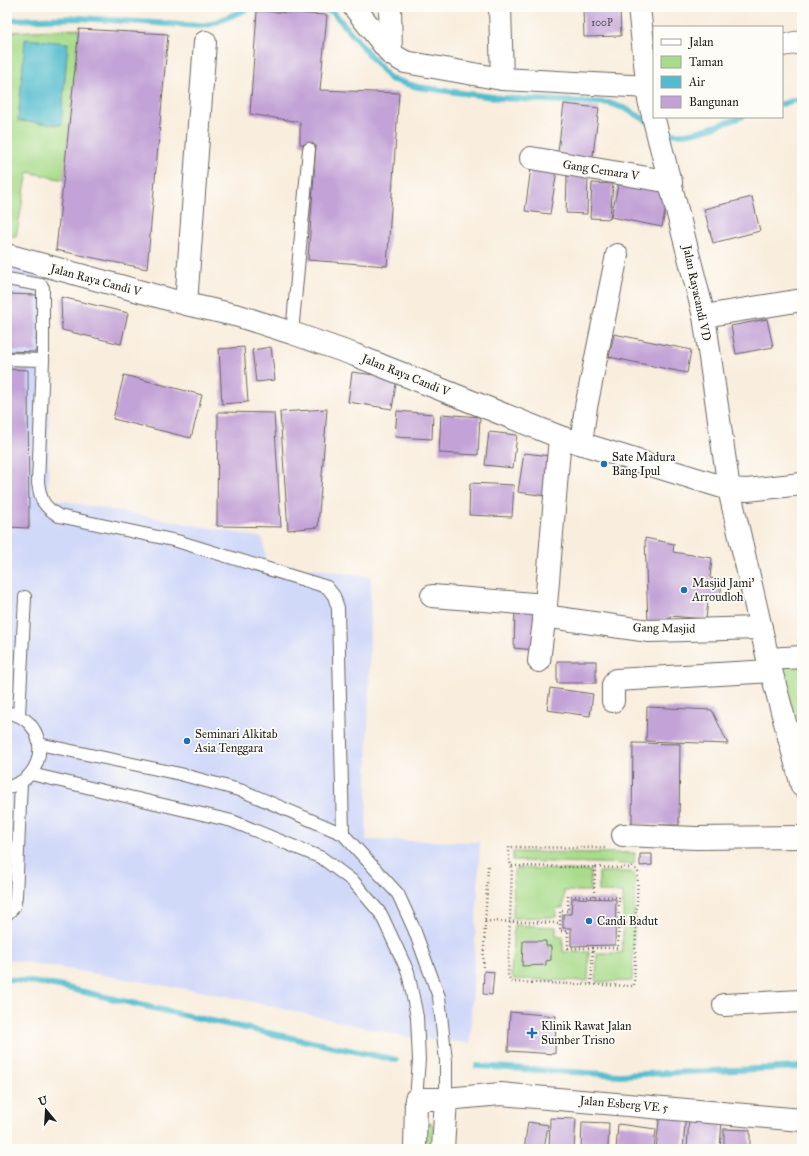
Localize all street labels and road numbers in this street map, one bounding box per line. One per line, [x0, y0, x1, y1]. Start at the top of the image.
street label: Gang Cemara V [562, 157, 641, 184]
street label: Jalan Rayacandi VD [679, 242, 714, 342]
street label: Jalan Raya Candi V [47, 261, 144, 300]
street label: Jalan Raya Candi V [358, 350, 453, 400]
street label: Gang Masjid [633, 620, 695, 637]
street label: Jalan Esberg VE 5 [577, 1093, 669, 1116]

